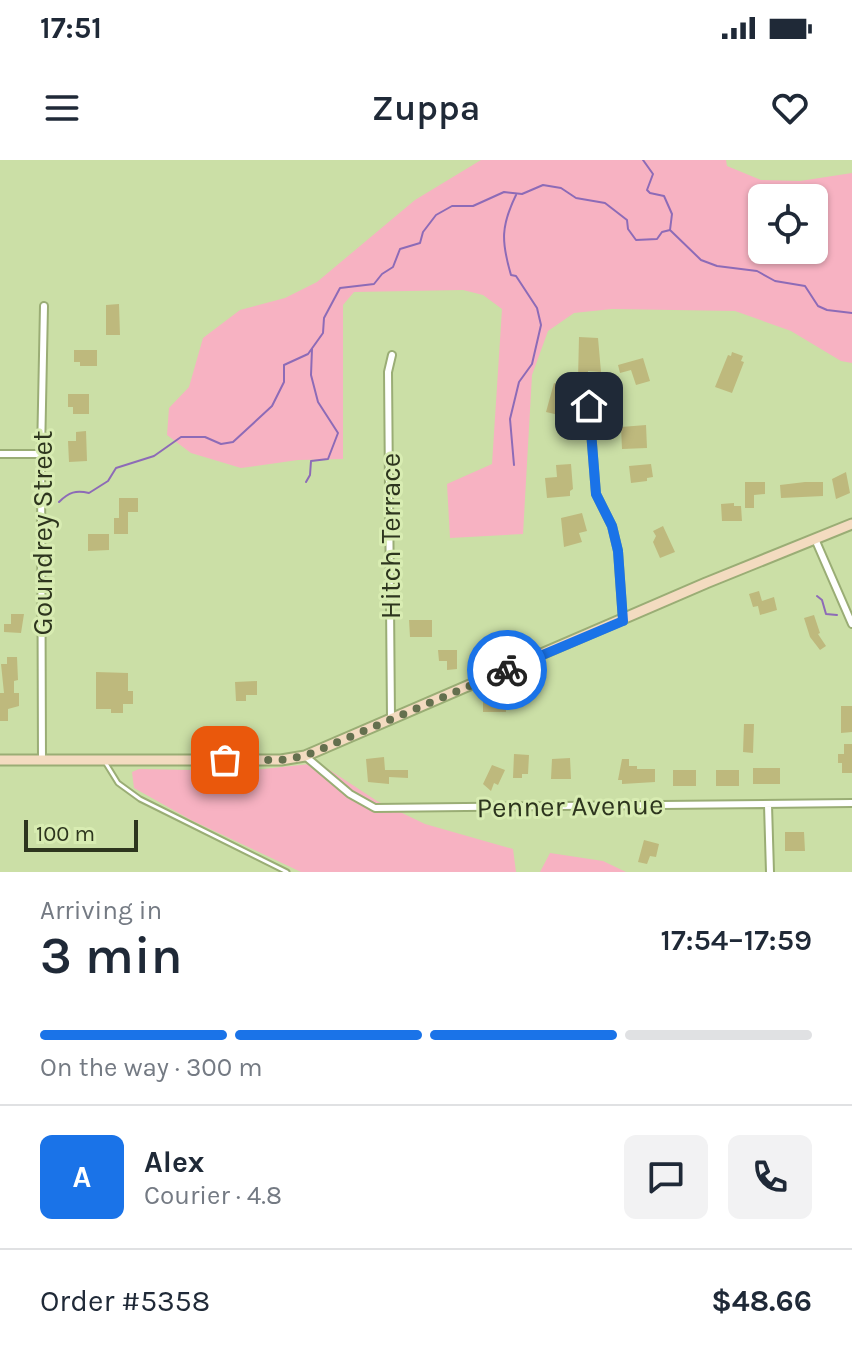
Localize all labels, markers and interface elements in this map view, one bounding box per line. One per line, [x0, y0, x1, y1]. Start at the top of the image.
text: 17:51 [40, 10, 102, 46]
icon: menu [40, 86, 84, 130]
icon: heart [768, 86, 812, 130]
text: Zuppa [372, 87, 480, 129]
map controls [748, 184, 828, 264]
button: locate [748, 184, 828, 264]
pin [555, 372, 623, 440]
icon: home [567, 384, 611, 428]
street label: Goundrey Street [26, 431, 59, 635]
street label: Hitch Terrace [374, 453, 407, 619]
courier [467, 630, 547, 710]
icon: bike [485, 648, 529, 692]
pin [191, 726, 259, 794]
icon: bag [203, 738, 247, 782]
street label: Penner Avenue [476, 788, 664, 824]
scale bar [24, 816, 138, 852]
text: 100 m [36, 821, 95, 847]
text: Arriving in [40, 895, 162, 926]
text: 17:54–17:59 [661, 922, 812, 958]
text: 3 min [40, 925, 183, 986]
text: On the way · 300 m [40, 1052, 263, 1083]
button: chat [624, 1135, 708, 1219]
button: phone [728, 1135, 812, 1219]
text: Alex [144, 1144, 204, 1180]
text: A [73, 1159, 91, 1195]
text: Courier · 4.8 [144, 1180, 282, 1211]
text: Order #5358 [40, 1283, 210, 1319]
text: $48.66 [711, 1283, 812, 1319]

